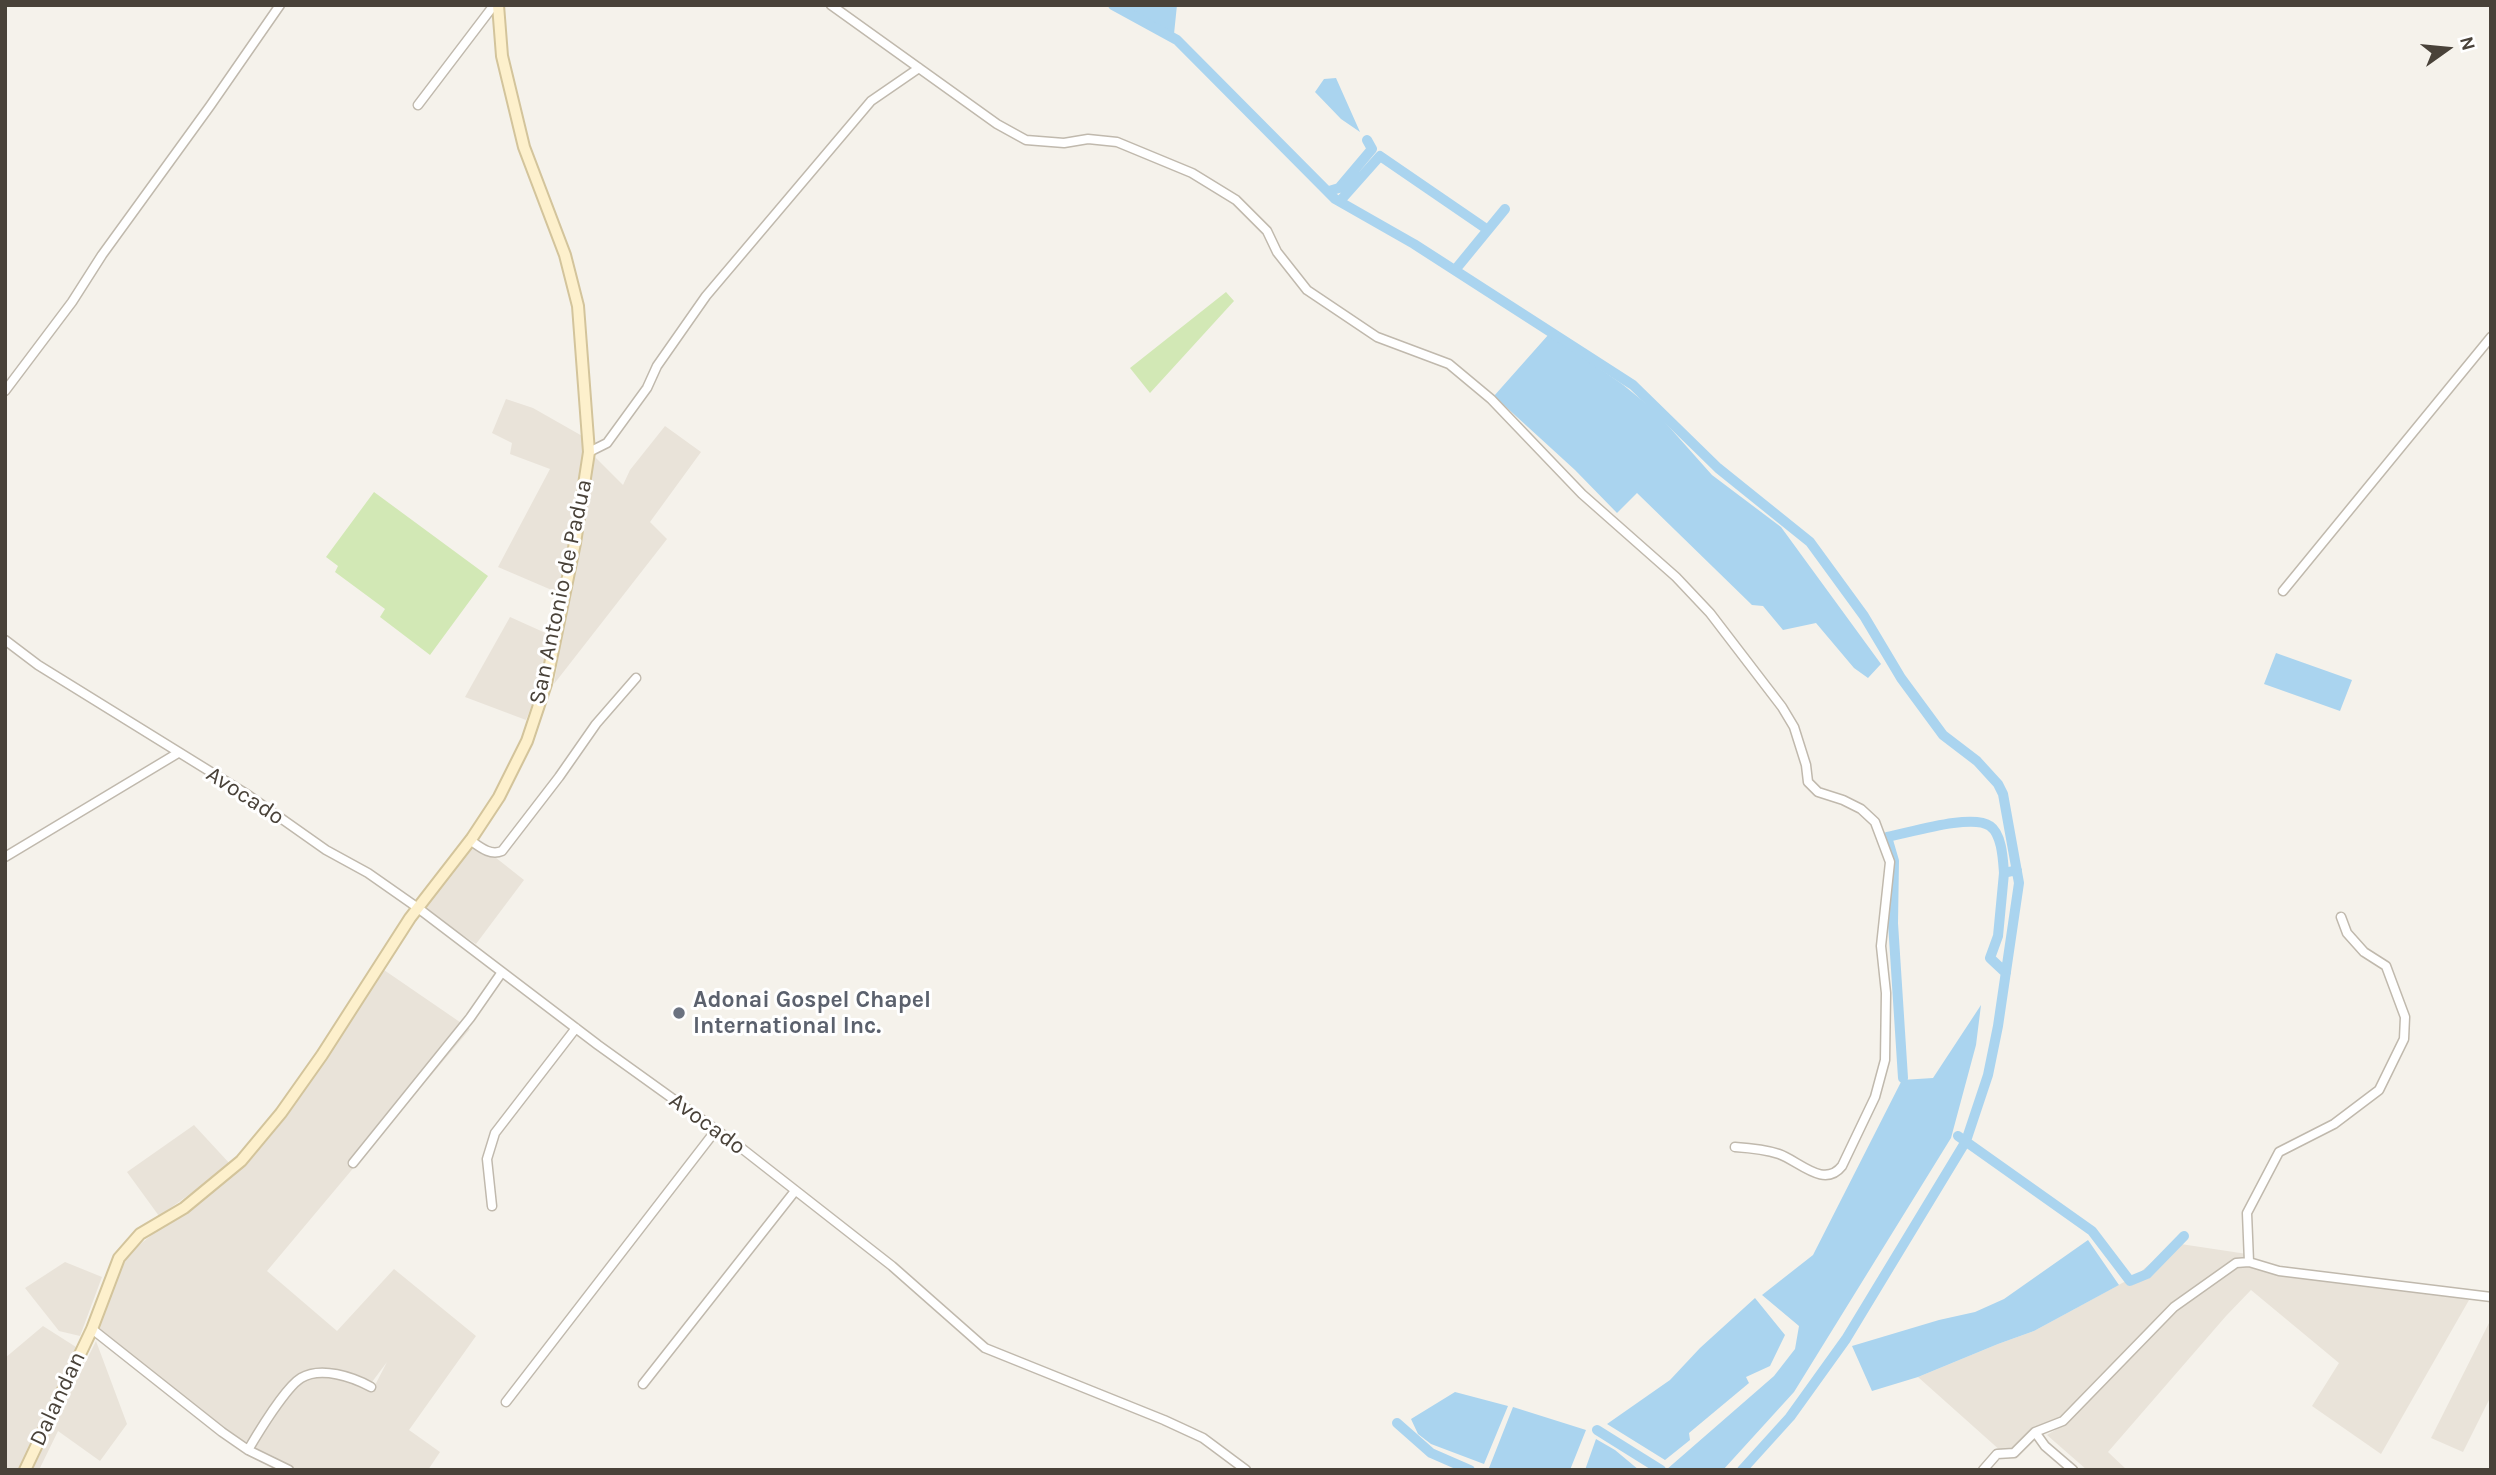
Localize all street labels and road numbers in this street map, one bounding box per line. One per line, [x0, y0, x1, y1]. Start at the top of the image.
street label: San Antonio de Padua [524, 477, 598, 707]
street label: Avocado [201, 761, 289, 831]
street label: Avocado [663, 1087, 751, 1161]
street label: Dalandan [24, 1347, 92, 1451]

